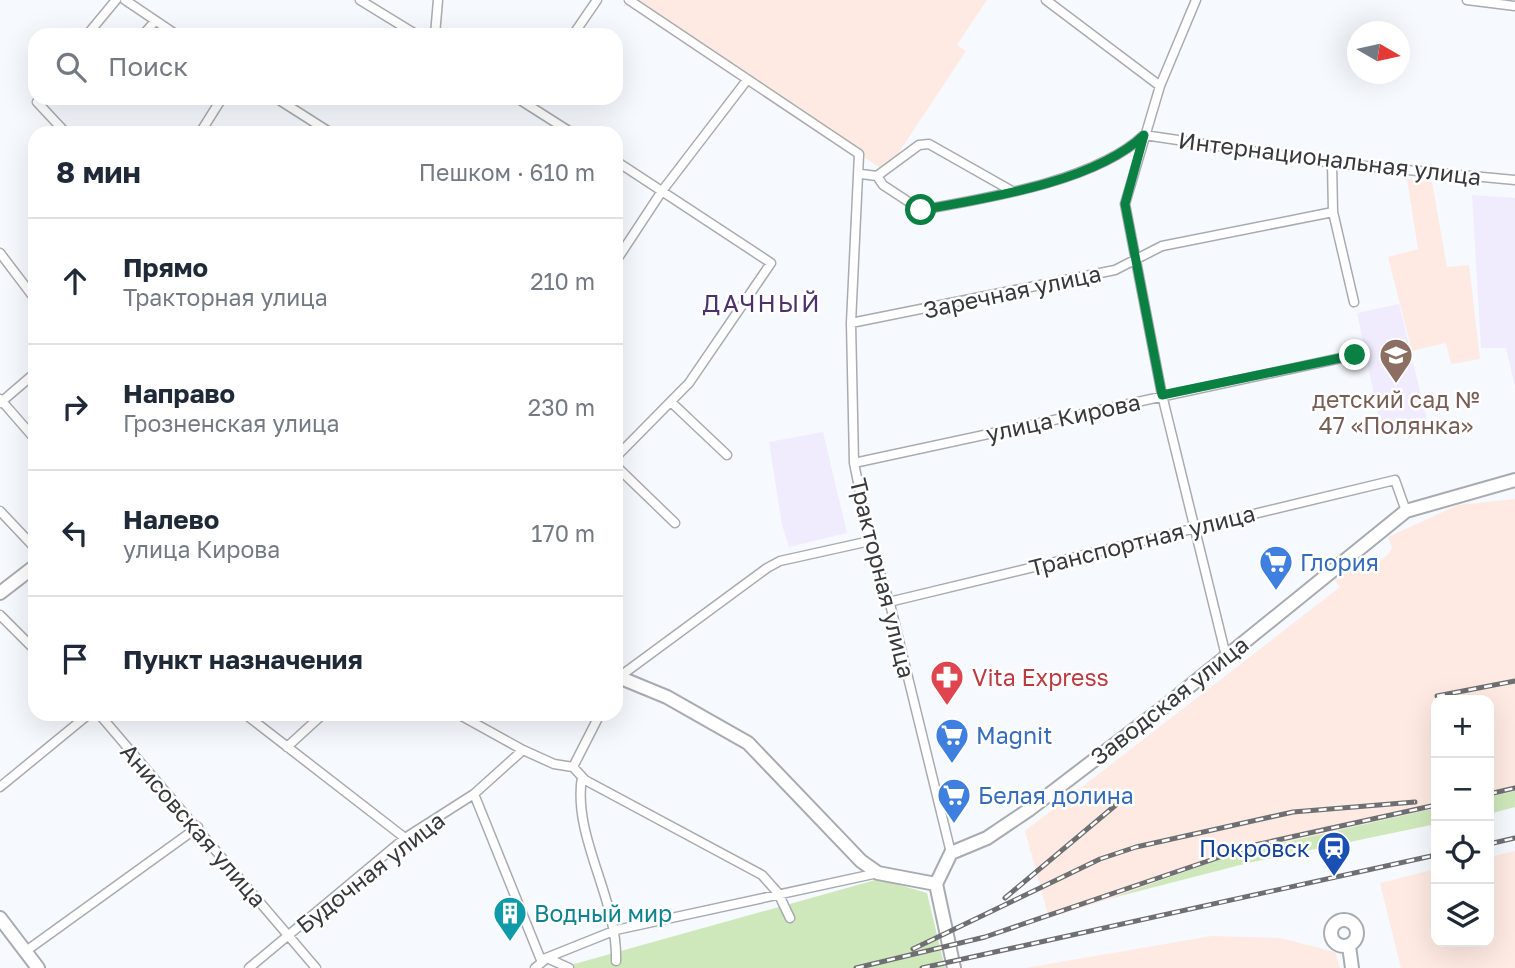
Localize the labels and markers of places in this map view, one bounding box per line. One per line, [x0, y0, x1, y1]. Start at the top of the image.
school or university icon: детский сад № 47 «Полянка» [1377, 336, 1415, 385]
place label: детский сад № 47 «Полянка» [1312, 385, 1480, 439]
supermarket icon: Глория [1257, 543, 1295, 592]
place label: Глория [1300, 548, 1379, 576]
pharmacy icon: Vita Express [928, 658, 966, 707]
place label: Vita Express [972, 663, 1109, 691]
supermarket icon: Magnit [933, 716, 971, 765]
place label: Magnit [976, 721, 1052, 749]
supermarket icon: Белая долина [935, 776, 973, 825]
place label: Белая долина [978, 781, 1134, 809]
station icon: Покровск [1315, 829, 1353, 878]
place label: Покровск [1199, 834, 1310, 862]
building icon: Водный мир [491, 894, 529, 943]
place label: Водный мир [534, 899, 672, 927]

